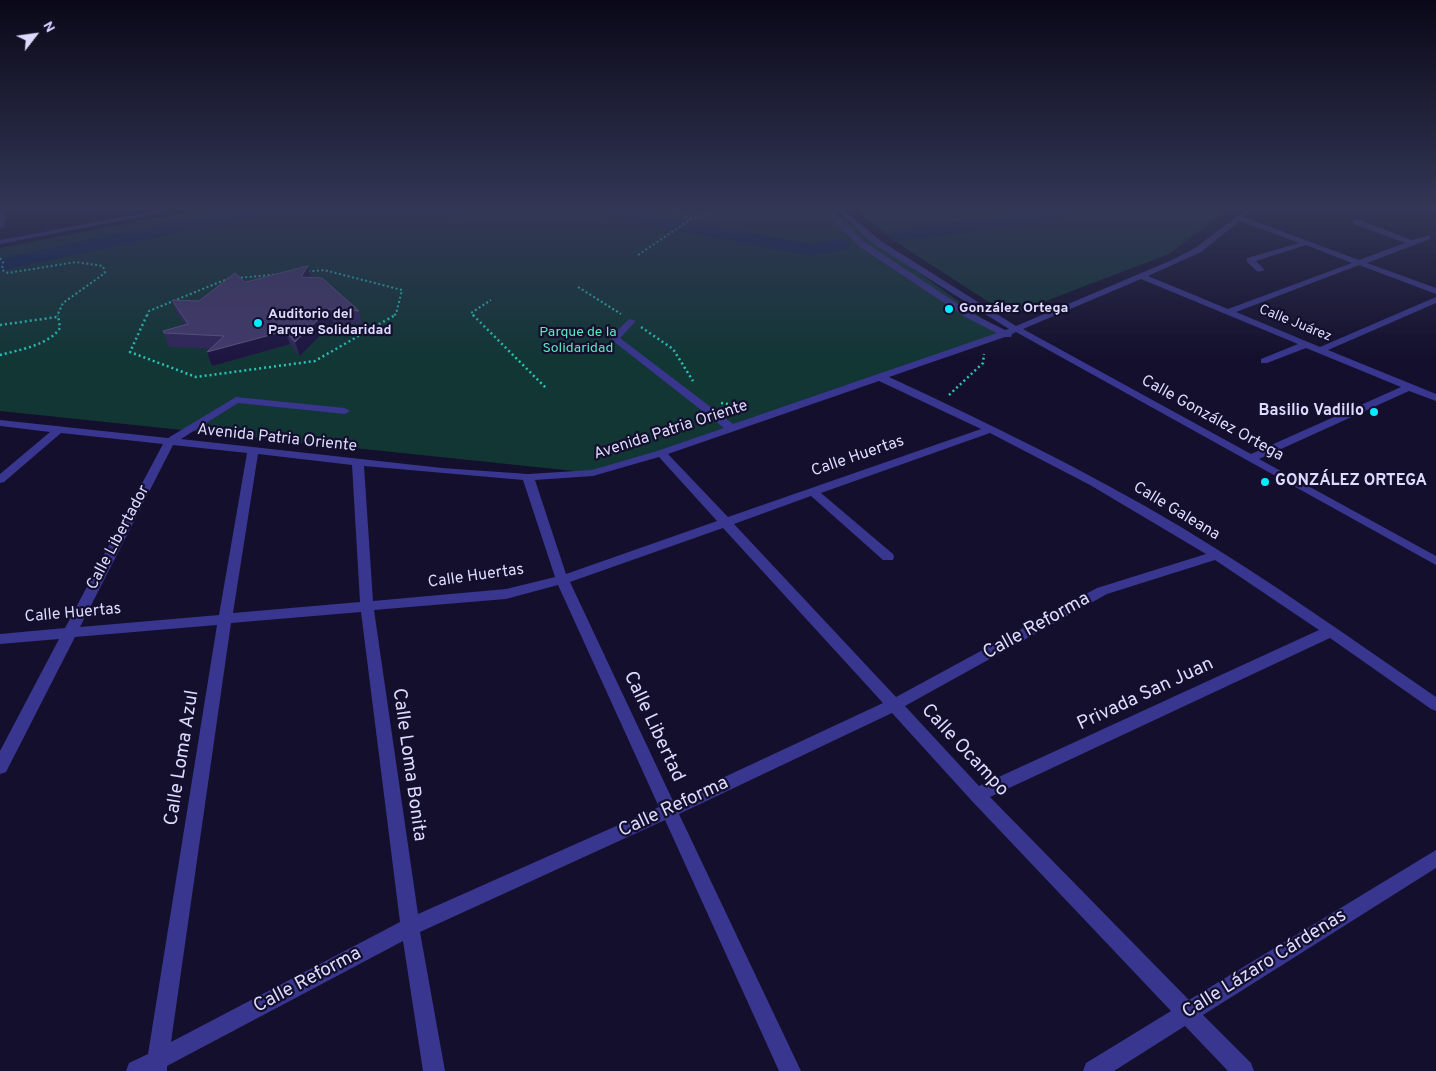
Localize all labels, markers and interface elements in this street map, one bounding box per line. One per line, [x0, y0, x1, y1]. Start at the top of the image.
north arrow [10, 10, 60, 60]
text: N [39, 19, 58, 36]
place label: González Ortega [959, 301, 1068, 317]
street label: Calle Juárez [1256, 302, 1334, 346]
marker: González Ortega [943, 303, 955, 315]
place label: Auditorio del Parque Solidaridad [268, 307, 392, 340]
marker: Auditorio del Parque Solidaridad [252, 317, 264, 329]
park label: Parque de la Solidaridad [539, 325, 617, 358]
street label: Calle González Ortega [1137, 372, 1287, 466]
street label: Avenida Patria Oriente [592, 397, 750, 465]
place label: Basilio Vadillo [1258, 402, 1364, 422]
marker: Basilio Vadillo [1368, 406, 1380, 418]
street label: Avenida Patria Oriente [196, 421, 358, 457]
street label: Calle Huertas [809, 432, 907, 482]
place label: GONZÁLEZ ORTEGA [1275, 472, 1427, 492]
marker: GONZÁLEZ ORTEGA [1259, 476, 1271, 488]
street label: Calle Galeana [1129, 479, 1223, 545]
street label: Calle Libertador [83, 482, 155, 594]
street label: Calle Huertas [427, 561, 525, 593]
street label: Calle Reforma [980, 588, 1094, 666]
street label: Calle Huertas [24, 600, 122, 628]
street label: Privada San Juan [1074, 653, 1218, 737]
street label: Calle Libertad [617, 668, 689, 786]
street label: Calle Loma Bonita [386, 687, 430, 843]
street label: Calle Loma Azul [161, 689, 205, 827]
street label: Calle Ocampo [915, 700, 1013, 802]
street label: Calle Reforma [615, 773, 733, 843]
street label: Calle Lázaro Cárdenas [1179, 905, 1351, 1025]
street label: Calle Reforma [250, 943, 366, 1019]

